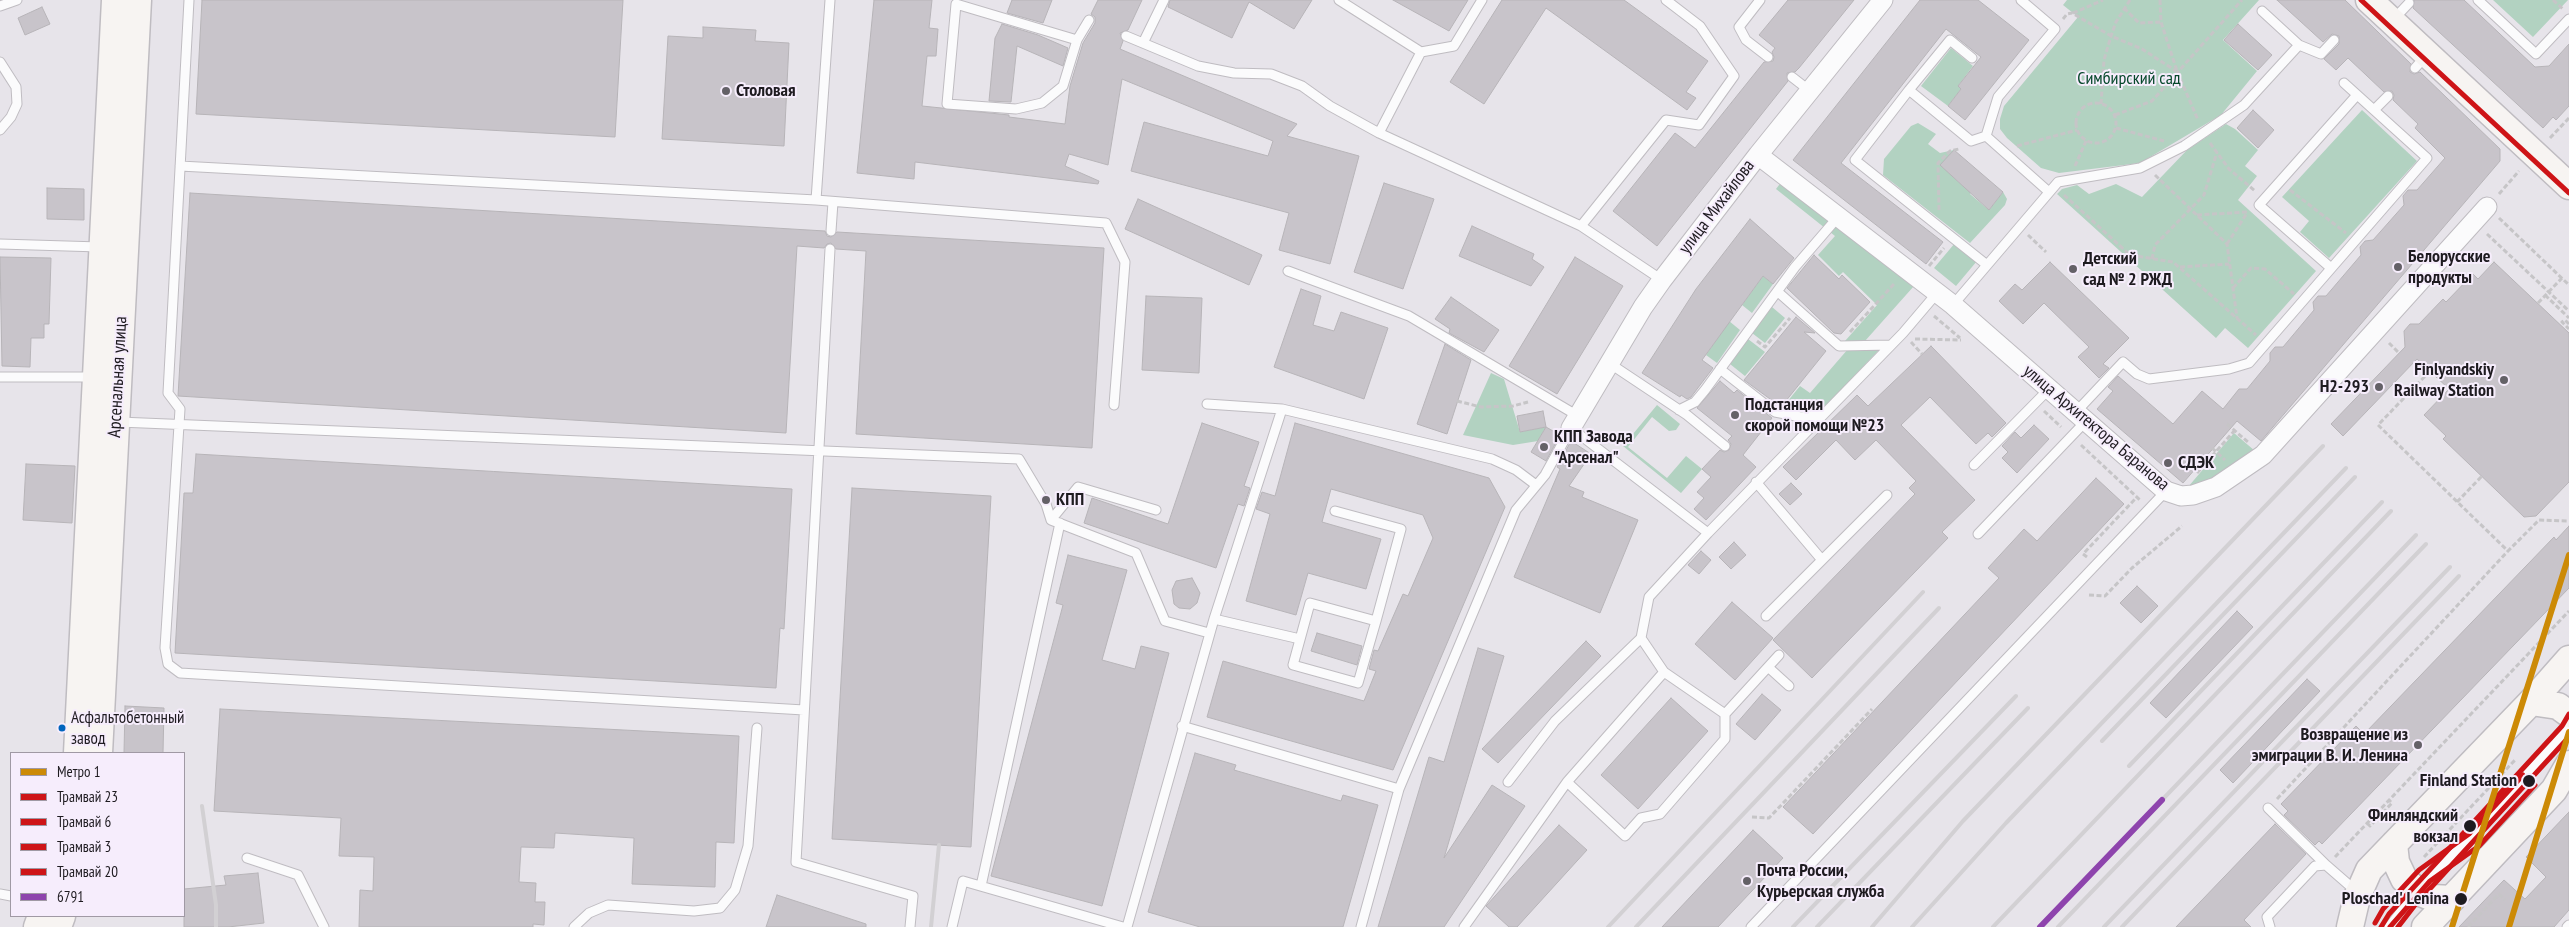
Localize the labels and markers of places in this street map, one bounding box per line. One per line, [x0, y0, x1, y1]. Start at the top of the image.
place label: Столовая [736, 80, 796, 102]
marker: Столовая [720, 85, 732, 97]
place label: Белорусские продукты [2408, 246, 2490, 288]
place label: Детский сад № 2 РЖД [2083, 248, 2172, 290]
marker: Белорусские продукты [2392, 261, 2404, 273]
marker: Детский сад № 2 РЖД [2067, 263, 2079, 275]
place label: Finlyandskiy Railway Station [2394, 359, 2494, 402]
marker: Finlyandskiy Railway Station [2498, 374, 2510, 386]
place label: H2-293 [2320, 376, 2369, 398]
marker: H2-293 [2373, 381, 2385, 393]
place label: Подстанция скорой помощи №23 [1745, 394, 1884, 436]
marker: Подстанция скорой помощи №23 [1729, 409, 1741, 421]
place label: КПП Завода "Арсенал" [1554, 426, 1633, 468]
marker: КПП Завода "Арсенал" [1538, 441, 1550, 453]
place label: СДЭК [2178, 452, 2214, 474]
marker: СДЭК [2162, 457, 2174, 469]
place label: КПП [1056, 489, 1084, 511]
marker: КПП [1040, 494, 1052, 506]
place label: Асфальтобетонный завод [71, 708, 184, 748]
marker: Асфальтобетонный завод [57, 723, 67, 733]
place label: Возвращение из эмиграции В. И. Ленина [2252, 724, 2408, 766]
marker: Возвращение из эмиграции В. И. Ленина [2412, 739, 2424, 751]
place label: Finland Station [2420, 770, 2517, 792]
marker: Finland Station [2521, 773, 2537, 789]
place label: Финляндский вокзал [2368, 805, 2458, 848]
marker: Финляндский вокзал [2462, 818, 2478, 834]
place label: Почта России, Курьерская служба [1757, 860, 1884, 902]
marker: Почта России, Курьерская служба [1741, 875, 1753, 887]
place label: Ploschad' Lenina [2342, 888, 2449, 910]
marker: Ploschad' Lenina [2453, 891, 2469, 907]

